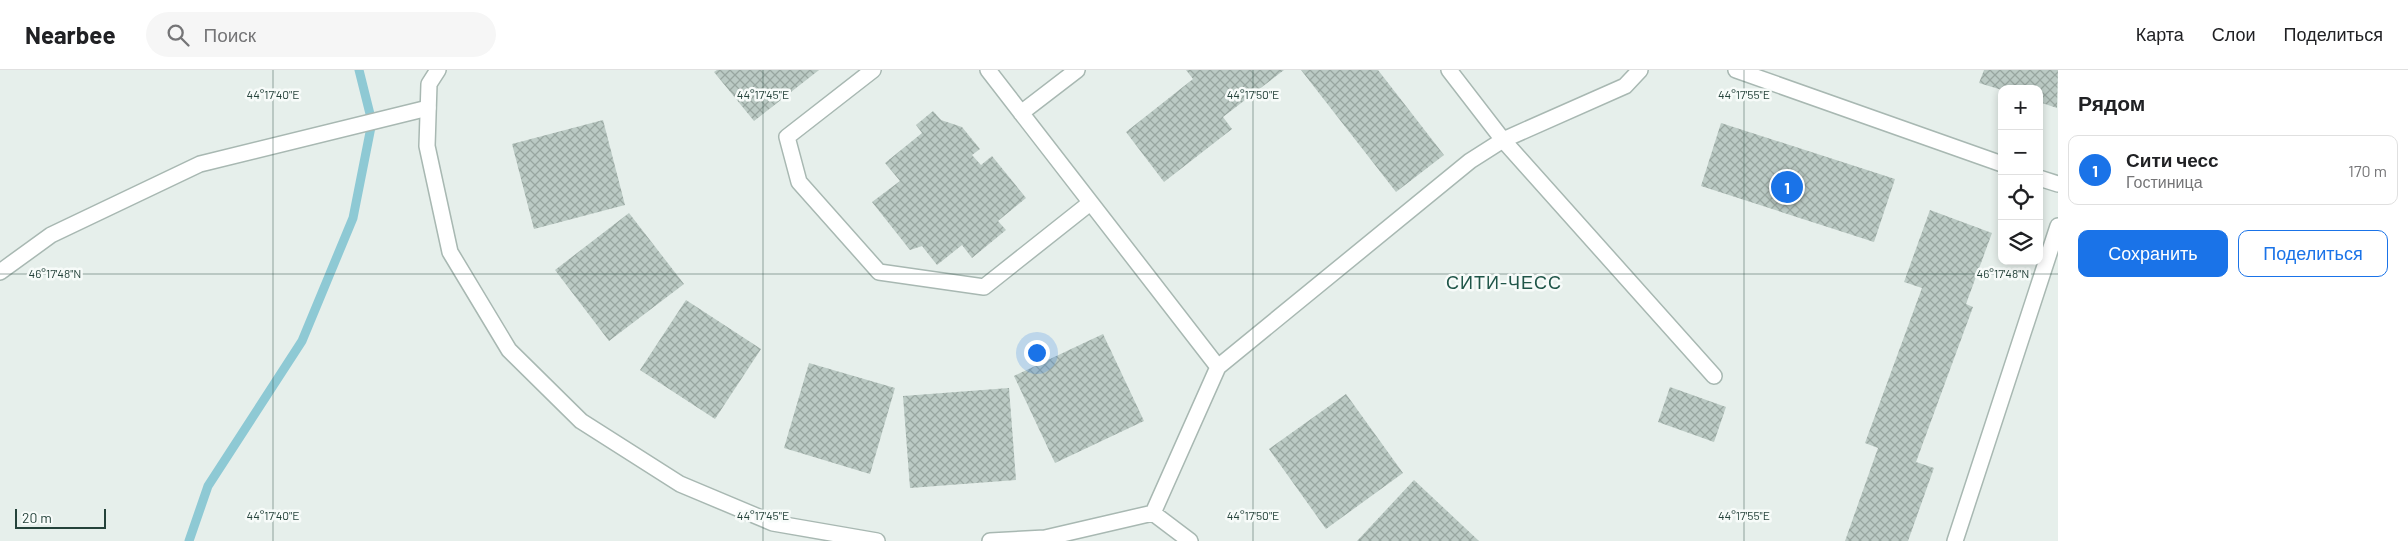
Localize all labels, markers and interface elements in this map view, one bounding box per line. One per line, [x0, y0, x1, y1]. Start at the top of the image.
search box [146, 12, 496, 57]
text: Nearbee [25, 20, 116, 49]
icon: search [164, 21, 192, 49]
text: Поиск [204, 23, 256, 46]
text: Карта [2136, 23, 2184, 45]
text: Слои [2212, 23, 2256, 45]
text: Поделиться [2284, 23, 2383, 45]
map controls [1998, 85, 2043, 265]
button: + [1998, 85, 2043, 130]
text: 44°17'40"E [247, 87, 299, 101]
text: 44°17'45"E [737, 87, 789, 101]
text: 44°17'50"E [1227, 87, 1279, 101]
text: 44°17'55"E [1718, 87, 1770, 101]
text: Рядом [2078, 90, 2145, 115]
button: − [1998, 130, 2043, 175]
text: Сити чесс [2126, 148, 2219, 171]
text: 1 [2092, 161, 2098, 180]
text: 170 m [2348, 161, 2387, 180]
pin: 1 [1771, 168, 1803, 206]
text: Гостиница [2126, 172, 2203, 191]
button: locate [1998, 175, 2043, 220]
button: layers [1998, 220, 2043, 265]
button: Сохранить [2078, 230, 2228, 277]
button: Поделиться [2238, 230, 2388, 277]
text: 46°17'48"N [29, 266, 81, 280]
text: 46°17'48"N [1977, 266, 2029, 280]
district label: СИТИ-ЧЕСС [1446, 271, 1562, 293]
your location [1024, 340, 1050, 366]
scale bar [15, 506, 106, 529]
text: 44°17'40"E [247, 508, 299, 522]
text: 44°17'45"E [737, 508, 789, 522]
text: 44°17'50"E [1227, 508, 1279, 522]
text: 44°17'55"E [1718, 508, 1770, 522]
text: 20 m [22, 509, 52, 526]

